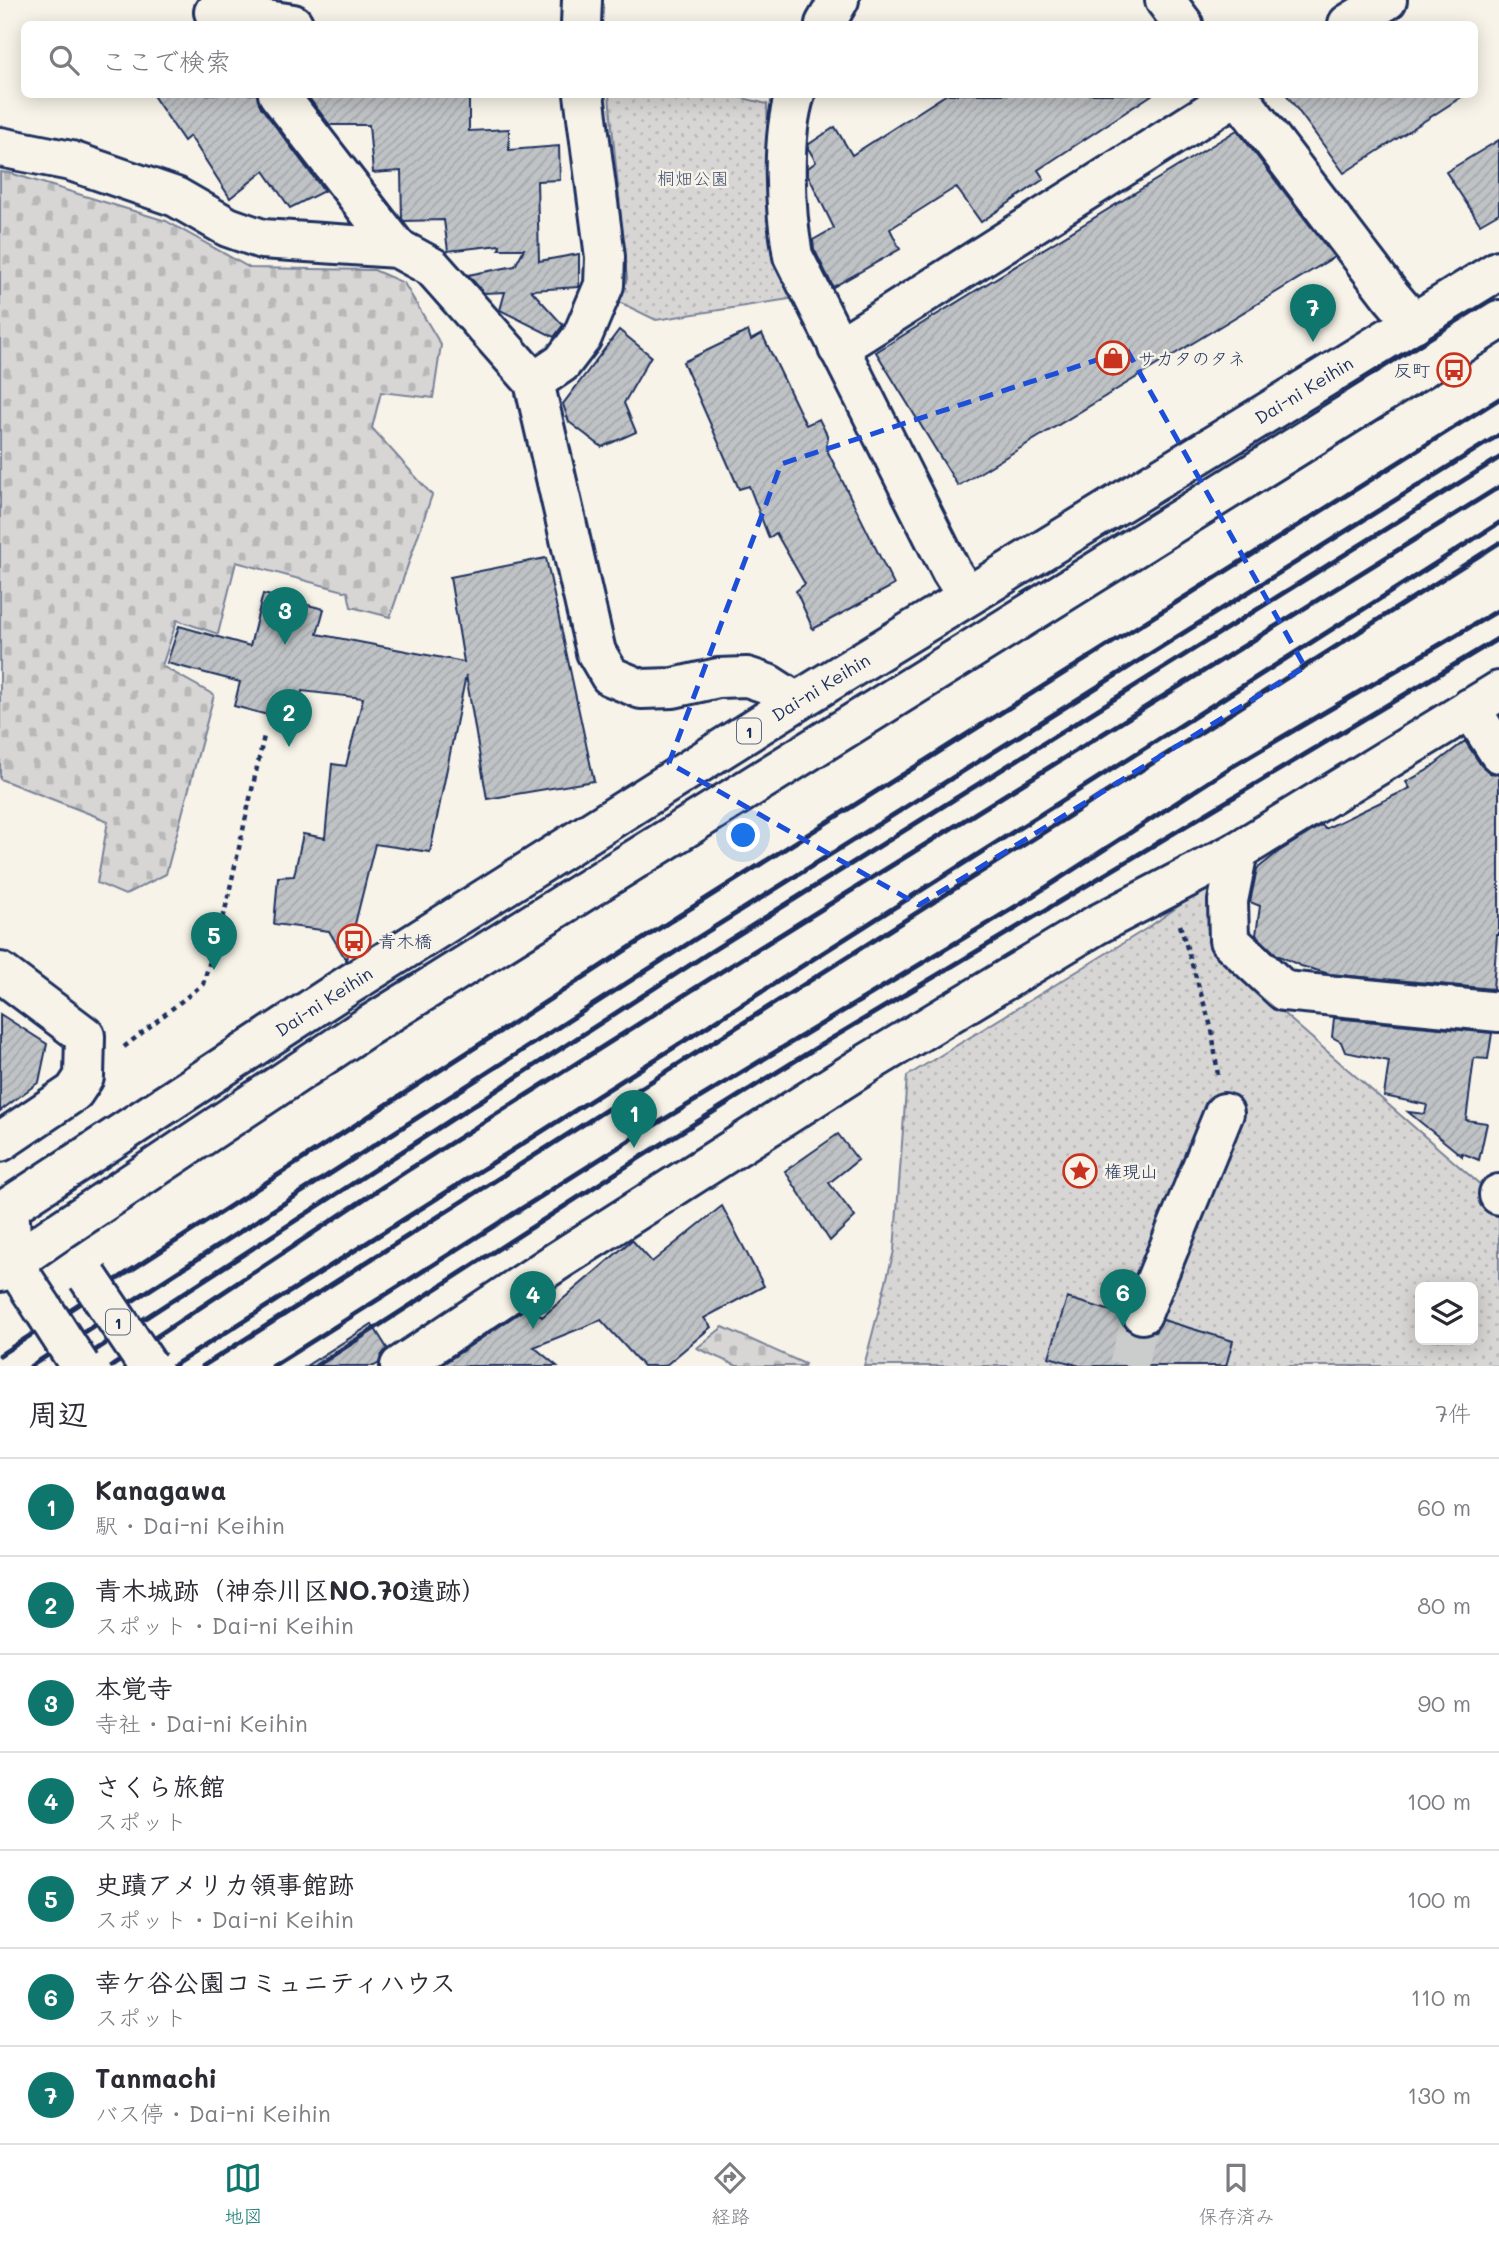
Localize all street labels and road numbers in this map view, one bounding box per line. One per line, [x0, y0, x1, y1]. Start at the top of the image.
street label: Dai-ni Keihin [1250, 351, 1357, 429]
street label: Dai-ni Keihin [767, 648, 874, 726]
road number: 1 [737, 718, 761, 744]
street label: Dai-ni Keihin [270, 961, 377, 1042]
road number: 1 [106, 1310, 130, 1334]

